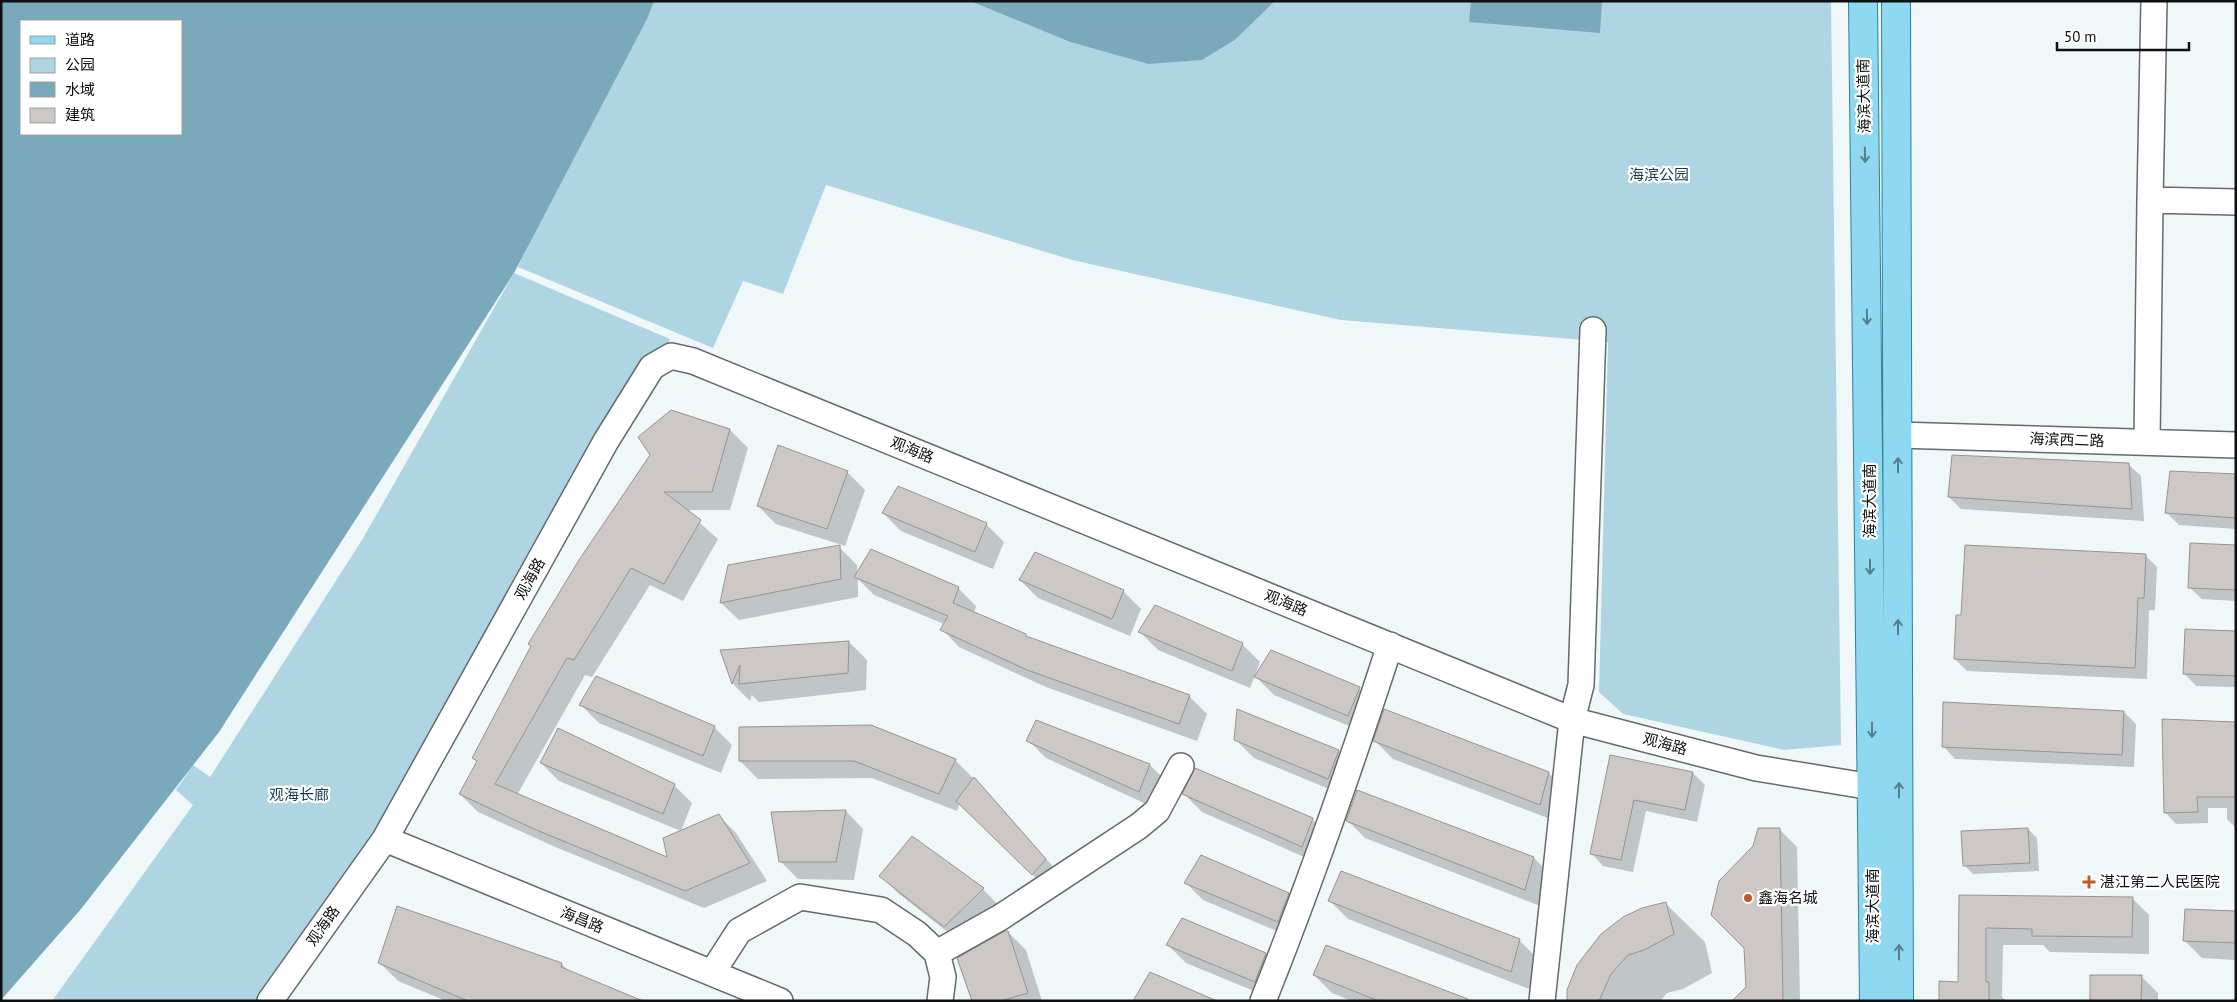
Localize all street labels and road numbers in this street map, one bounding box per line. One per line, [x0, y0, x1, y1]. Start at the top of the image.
street label: 海滨大道南 [1853, 58, 1874, 134]
street label: 海滨西二路 [2029, 429, 2105, 450]
street label: 观海路 [888, 432, 937, 467]
street label: 海滨大道南 [1860, 463, 1879, 539]
street label: 观海路 [510, 554, 549, 603]
street label: 观海路 [1262, 585, 1311, 620]
street label: 观海路 [1641, 729, 1689, 759]
street label: 海滨大道南 [1863, 868, 1882, 944]
street label: 观海路 [302, 902, 343, 950]
street label: 海昌路 [558, 902, 607, 937]

